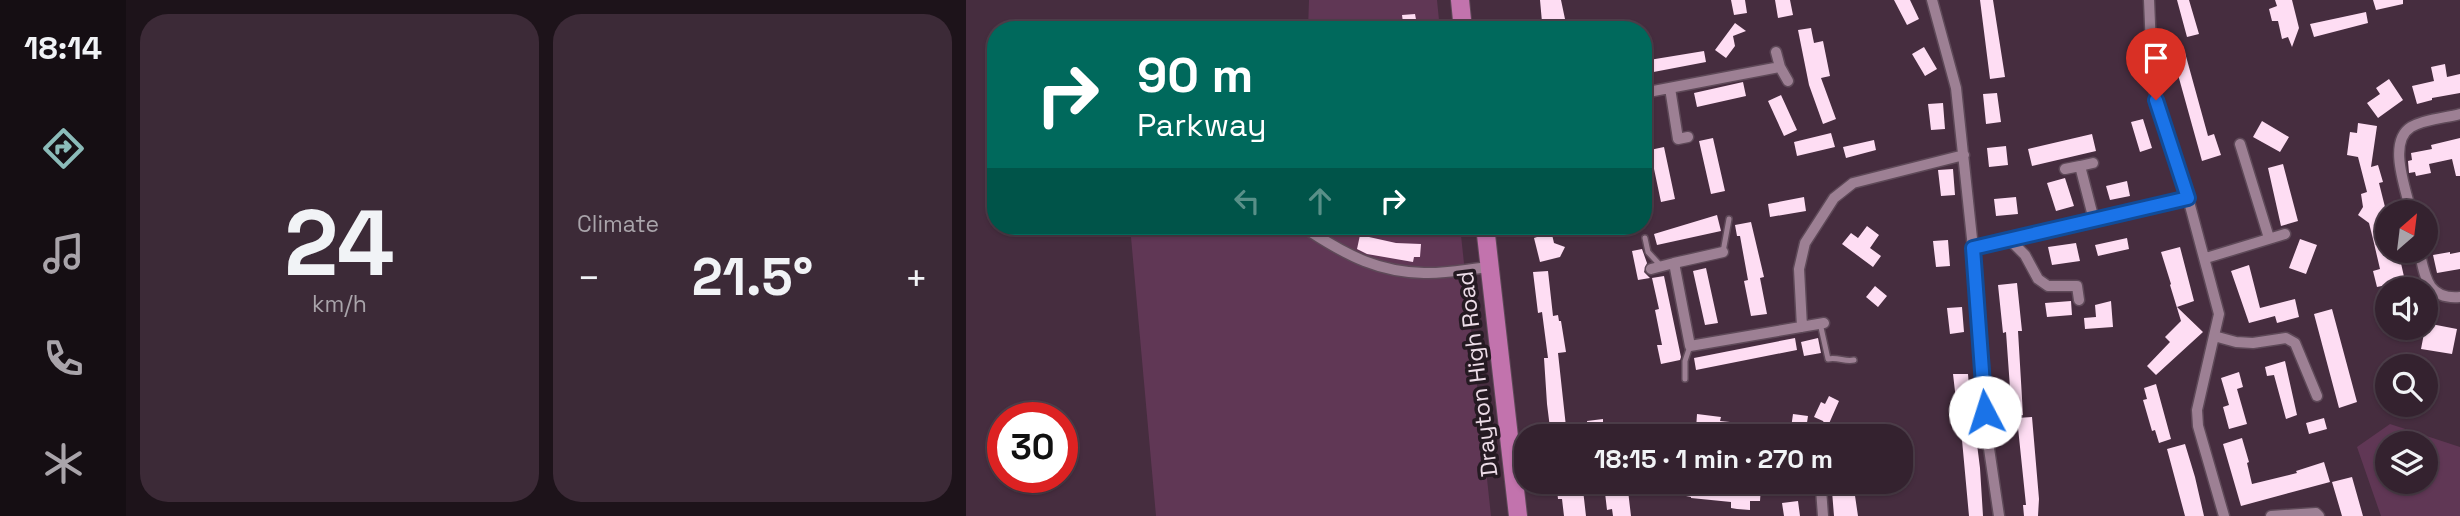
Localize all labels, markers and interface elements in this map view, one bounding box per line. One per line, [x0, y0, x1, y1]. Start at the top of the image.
text: 18:14 [24, 28, 102, 68]
pin [2126, 28, 2186, 100]
icon: arrive [2137, 39, 2175, 77]
text: 90 m [1137, 44, 1253, 106]
icon: right [1022, 49, 1113, 140]
text: Parkway [1137, 105, 1267, 145]
icon: directions [39, 124, 88, 173]
icon: left [1228, 182, 1266, 220]
icon: ahead [1301, 182, 1339, 220]
icon: right [1374, 182, 1412, 220]
text: 24 [284, 185, 395, 302]
north arrow [2375, 200, 2438, 262]
map controls [2375, 200, 2438, 494]
text: Climate [577, 209, 659, 239]
icon: music [39, 229, 88, 278]
text: 21.5° [692, 244, 813, 310]
text: − [577, 254, 601, 302]
text: + [904, 254, 928, 302]
street label: Drayton High Road [1450, 269, 1504, 479]
button: sound [2375, 277, 2438, 340]
text: km/h [312, 289, 367, 319]
icon: phone [39, 334, 88, 383]
button: search [2375, 354, 2438, 417]
position arrow [1948, 375, 2022, 449]
speed limit sign: 30 [987, 402, 1078, 493]
button: layers [2375, 431, 2438, 494]
icon: climate [39, 439, 88, 488]
text: 18:15 · 1 min · 270 m [1594, 442, 1833, 476]

